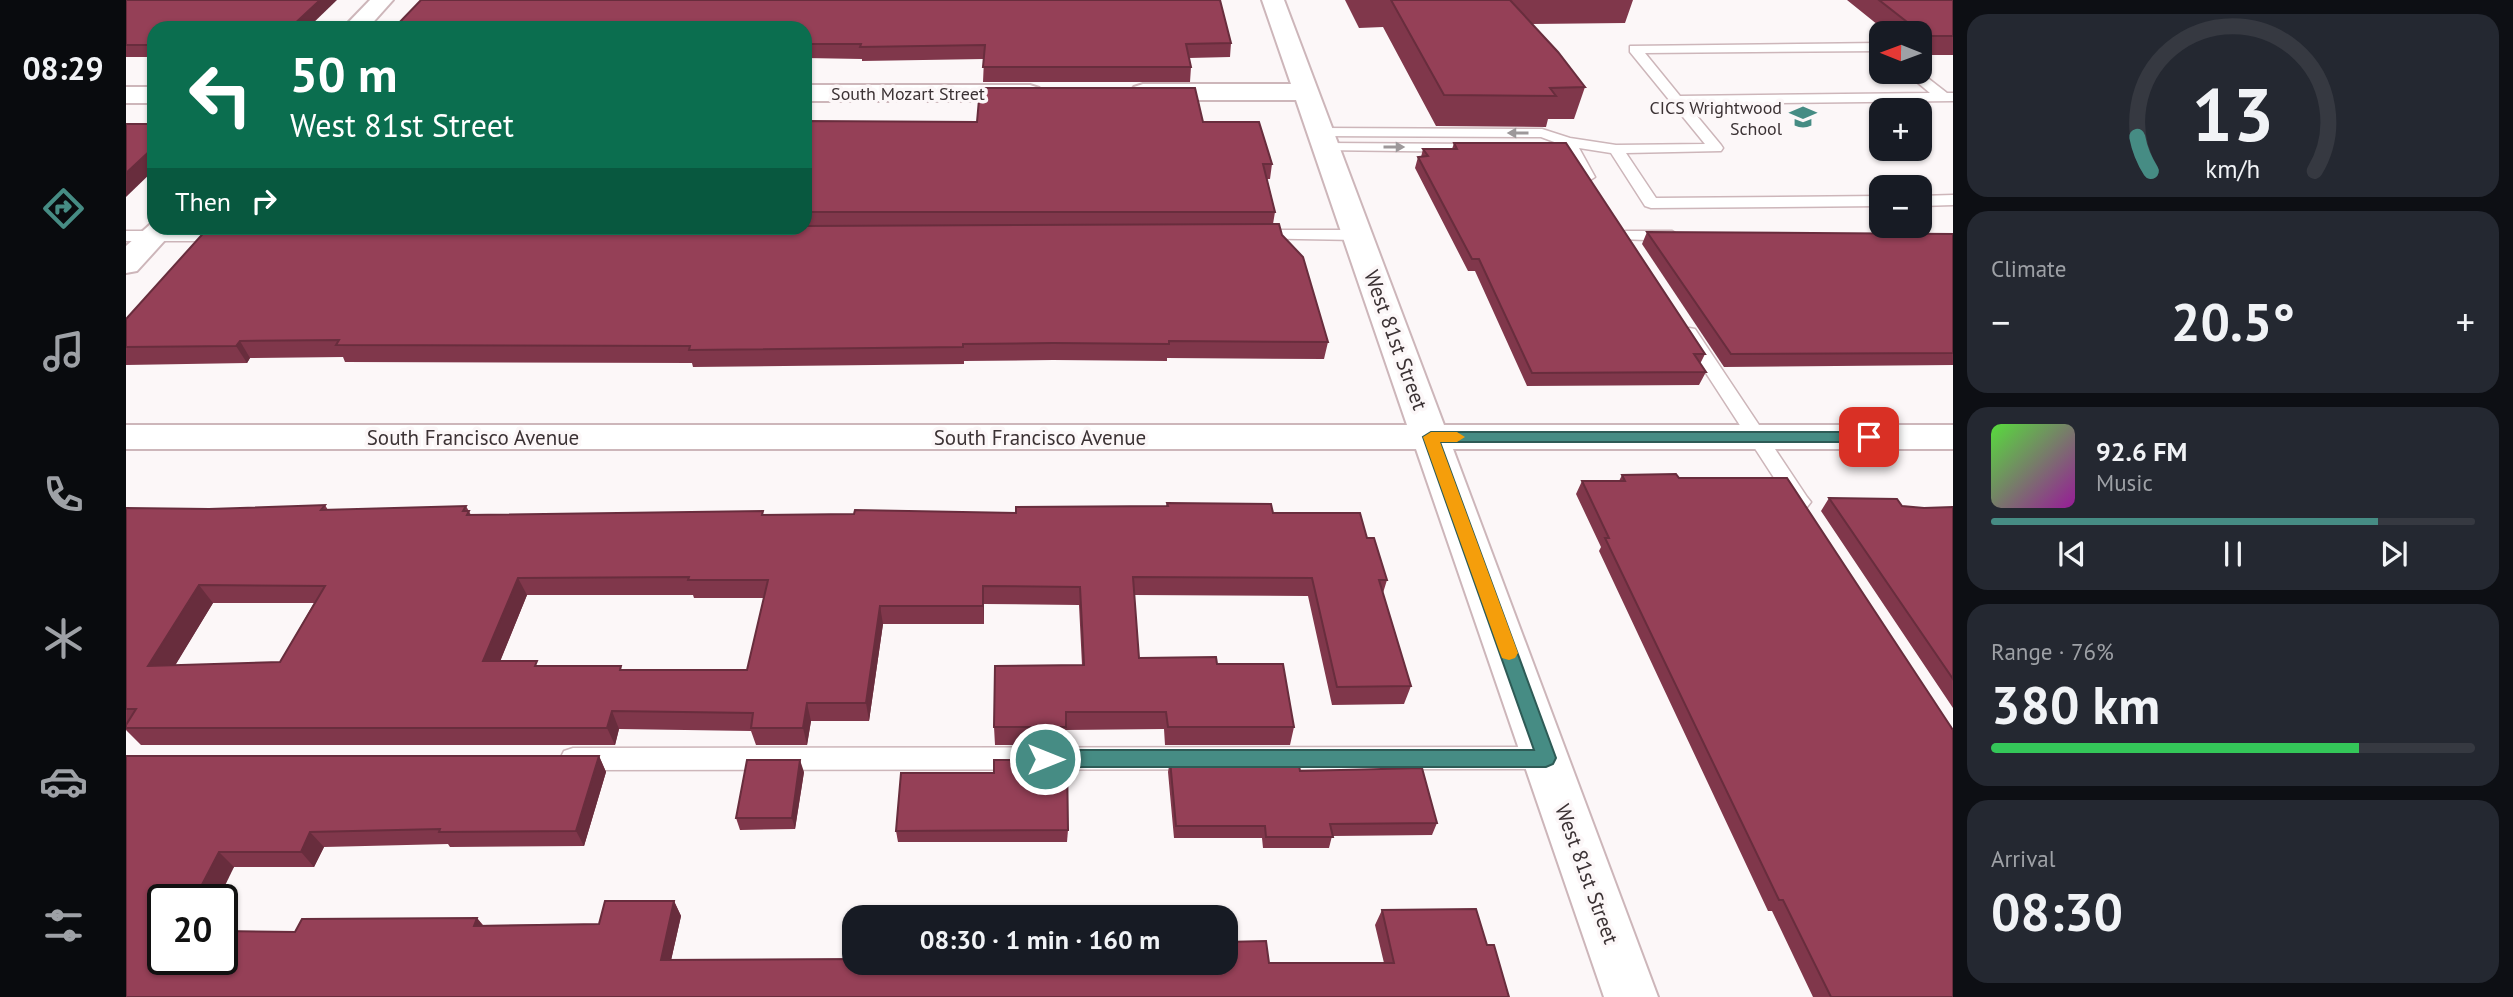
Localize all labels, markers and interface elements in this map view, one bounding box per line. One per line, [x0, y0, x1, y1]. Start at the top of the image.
north arrow [1869, 21, 1932, 84]
map controls [1869, 21, 1932, 238]
text: 50 m [290, 42, 397, 106]
text: 08:29 [22, 47, 104, 89]
icon: left [175, 49, 266, 140]
text: 13 [2192, 68, 2274, 162]
street label: South Mozart Street [831, 82, 985, 105]
place label: CICS Wrightwood School [1649, 96, 1783, 140]
button: + [1869, 98, 1932, 161]
school or university icon: CICS Wrightwood School [1788, 102, 1818, 132]
text: West 81st Street [290, 104, 514, 146]
one-way arrow [1507, 127, 1529, 139]
one-way arrow [1383, 142, 1405, 153]
text: km/h [2206, 153, 2260, 185]
button: − [1869, 175, 1932, 238]
icon: right [245, 182, 283, 220]
icon: directions [39, 184, 88, 233]
text: Then [175, 185, 231, 218]
text: Climate [1991, 254, 2066, 283]
street label: West 81st Street [1358, 266, 1434, 414]
text: 20.5° [2171, 288, 2295, 355]
text: − [1991, 297, 2010, 346]
text: + [2456, 297, 2475, 346]
icon: music [39, 327, 88, 376]
pin [1839, 407, 1899, 467]
icon: arrive [1850, 418, 1888, 456]
street label: South Francisco Avenue [367, 424, 579, 451]
street label: South Francisco Avenue [934, 424, 1146, 451]
text: 92.6 FM [2096, 435, 2187, 468]
text: Music [2096, 468, 2153, 497]
icon: phone [39, 470, 88, 519]
icon: previous [2053, 535, 2091, 573]
icon: pause [2214, 535, 2252, 573]
icon: next [2375, 535, 2413, 573]
icon: climate [39, 614, 88, 663]
text: Range · 76% [1991, 637, 2114, 666]
text: 380 km [1991, 671, 2160, 738]
position arrow [1008, 722, 1082, 796]
icon: car [39, 757, 88, 806]
street label: West 81st Street [1549, 800, 1625, 948]
text: Arrival [1991, 844, 2055, 873]
text: 08:30 [1991, 878, 2123, 945]
speed limit sign: 20 [147, 884, 238, 975]
icon: filters [39, 901, 88, 950]
text: 08:30 · 1 min · 160 m [920, 923, 1160, 956]

